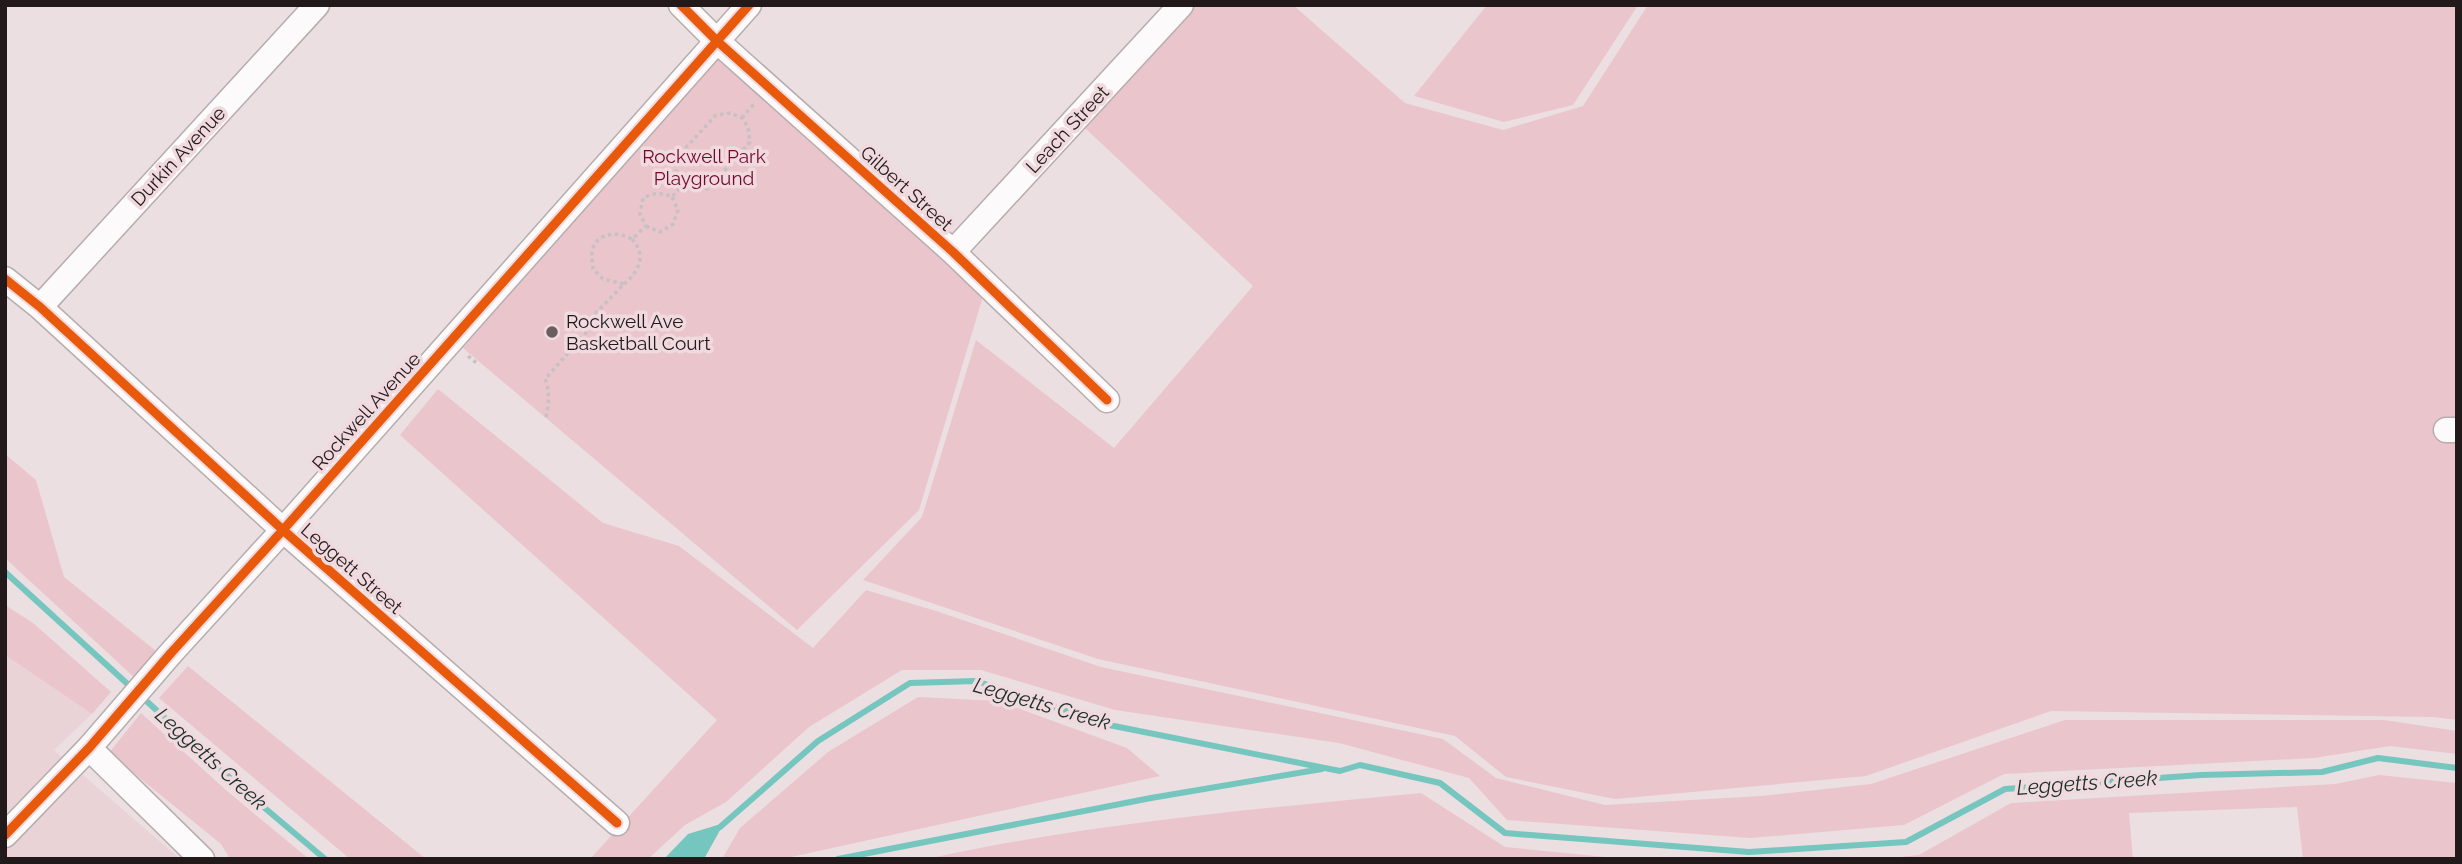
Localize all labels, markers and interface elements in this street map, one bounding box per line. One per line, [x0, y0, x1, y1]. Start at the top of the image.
street label: Leach Street [1021, 80, 1113, 177]
street label: Durkin Avenue [126, 102, 230, 210]
street label: Gilbert Street [856, 141, 958, 236]
park label: Rockwell Park Playground [642, 145, 766, 189]
place label: Rockwell Ave Basketball Court [566, 310, 711, 354]
marker: Rockwell Ave Basketball Court [544, 324, 560, 340]
street label: Rockwell Avenue [307, 348, 425, 474]
street label: Leggett Street [297, 518, 408, 618]
water label: Leggetts Creek [971, 672, 1114, 735]
water label: Leggetts Creek [150, 702, 272, 815]
water label: Leggetts Creek [2016, 765, 2158, 800]

